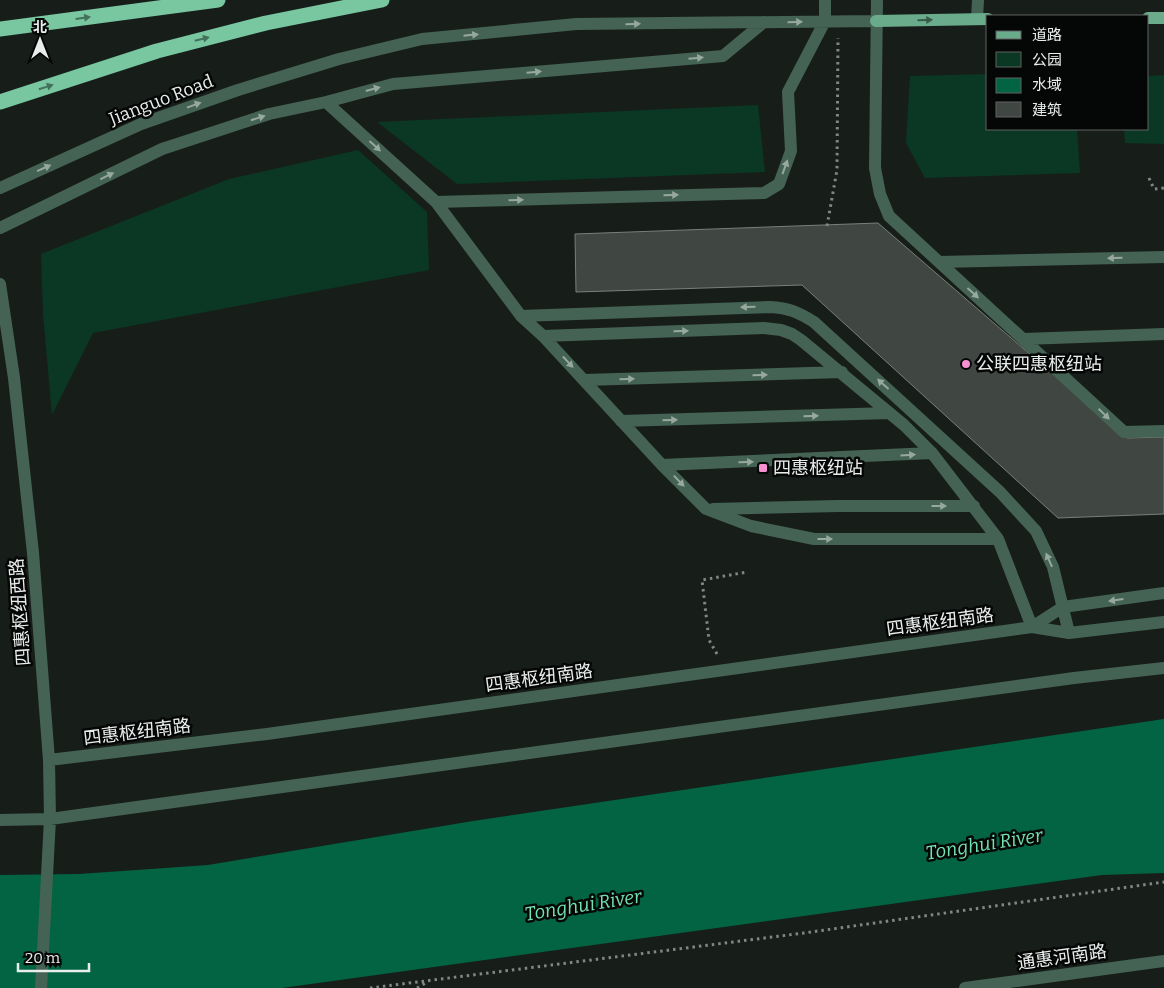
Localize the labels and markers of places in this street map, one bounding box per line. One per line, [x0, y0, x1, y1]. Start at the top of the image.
place label: 公联四惠枢纽站 [976, 353, 1102, 375]
marker: 公联四惠枢纽站 [960, 358, 972, 370]
place label: 四惠枢纽站 [773, 457, 863, 479]
marker: 四惠枢纽站 [757, 462, 769, 474]

